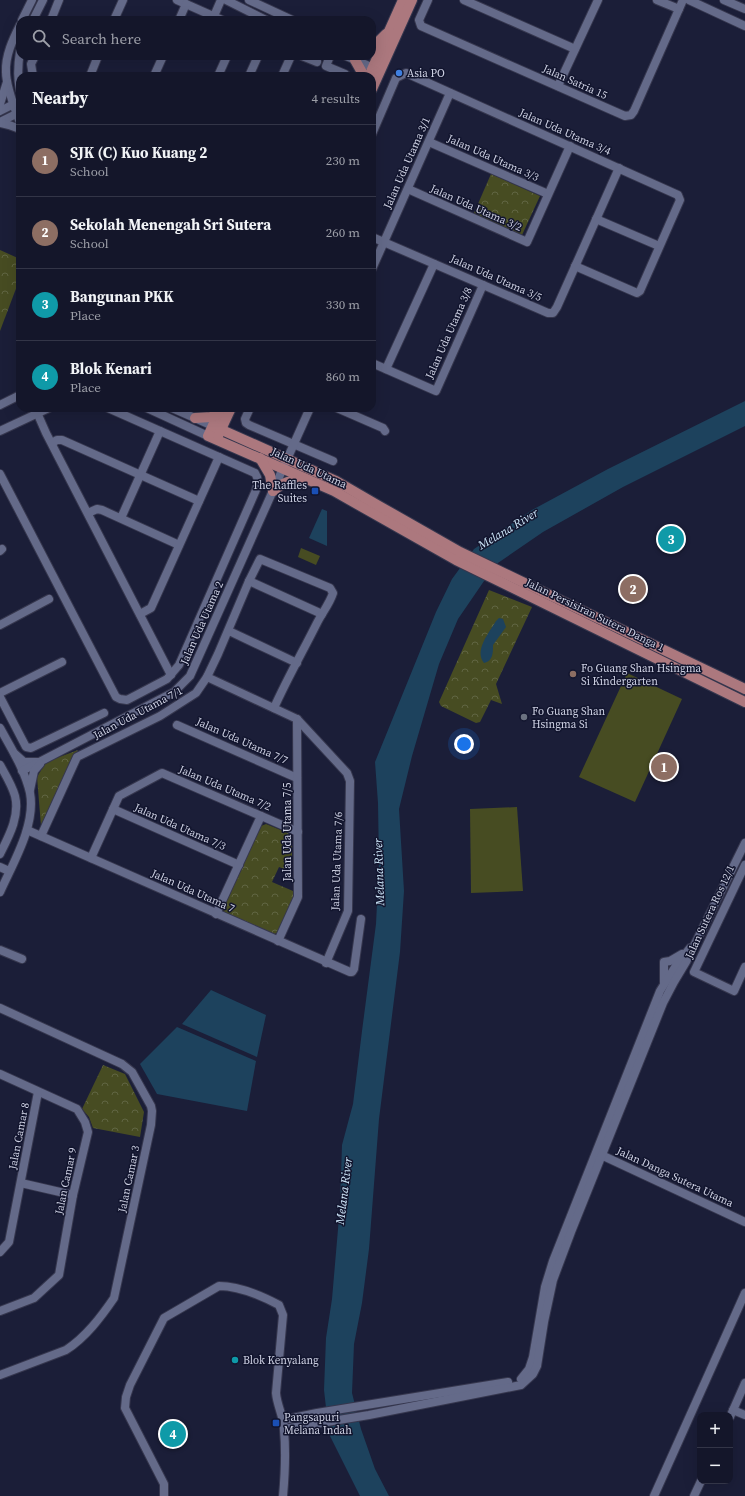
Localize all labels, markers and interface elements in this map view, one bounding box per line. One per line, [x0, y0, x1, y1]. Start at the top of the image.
search box [16, 16, 376, 60]
icon: search [30, 27, 52, 49]
text: Search here [62, 28, 141, 49]
street label: Jalan Satria 15 [539, 61, 610, 103]
place label: Asia PO [407, 66, 445, 81]
marker: Asia PO [394, 68, 404, 78]
text: Nearby [32, 86, 88, 110]
text: 4 results [312, 90, 360, 107]
street label: Jalan Uda Utama 3/4 [516, 105, 614, 159]
street label: Jalan Uda Utama 3/1 [380, 115, 434, 212]
street label: Jalan Uda Utama 3/3 [444, 131, 542, 185]
text: SJK (C) Kuo Kuang 2 [70, 142, 207, 163]
text: 1 [41, 152, 49, 169]
text: 230 m [326, 152, 360, 169]
text: School [70, 163, 109, 180]
street label: Jalan Uda Utama 3/2 [427, 181, 525, 235]
text: Sekolah Menengah Sri Sutera [70, 214, 271, 235]
text: 2 [41, 224, 49, 241]
text: 260 m [326, 224, 360, 241]
text: School [70, 235, 109, 252]
street label: Jalan Uda Utama 3/5 [447, 251, 545, 305]
street label: Jalan Uda Utama 3/8 [422, 285, 476, 382]
text: Bangunan PKK [70, 286, 174, 307]
text: 3 [41, 296, 49, 313]
text: 330 m [326, 296, 360, 313]
text: Place [70, 307, 101, 324]
text: Blok Kenari [70, 358, 152, 379]
text: 4 [41, 368, 49, 385]
text: 860 m [326, 368, 360, 385]
text: Place [70, 379, 101, 396]
street label: Jalan Uda Utama [268, 444, 350, 492]
place label: The Raffles Suites [252, 478, 307, 506]
marker: The Raffles Suites [310, 486, 320, 496]
water label: Melana River [474, 504, 542, 554]
pin: 3 [658, 524, 684, 554]
street label: Jalan Persisiran Sutera Danga 1 [522, 574, 667, 655]
pin: 2 [620, 574, 646, 604]
street label: Jalan Uda Utama 2 [176, 578, 227, 668]
place label: Fo Guang Shan Hsingma Si Kindergarten [581, 661, 702, 689]
marker: Fo Guang Shan Hsingma Si Kindergarten [568, 669, 578, 679]
street label: Jalan Uda Utama 7/1 [90, 683, 185, 743]
place label: Fo Guang Shan Hsingma Si [532, 704, 606, 732]
marker: Fo Guang Shan Hsingma Si [519, 712, 529, 722]
street label: Jalan Uda Utama 7/7 [193, 714, 291, 768]
your location [454, 734, 474, 754]
pin: 1 [651, 752, 677, 782]
street label: Jalan Uda Utama 7/2 [176, 761, 274, 814]
street label: Jalan Uda Utama 7/5 [280, 782, 295, 882]
street label: Jalan Uda Utama 7/3 [131, 800, 229, 854]
street label: Jalan Uda Utama 7/6 [328, 811, 346, 912]
water label: Melana River [370, 837, 388, 907]
street label: Jalan Sutera Ros 12/1 [681, 863, 738, 962]
street label: Jalan Uda Utama 7 [148, 865, 238, 916]
street label: Jalan Camar 8 [5, 1101, 33, 1172]
street label: Jalan Danga Sutera Utama [613, 1143, 736, 1211]
street label: Jalan Camar 3 [114, 1144, 144, 1215]
street label: Jalan Camar 9 [51, 1146, 80, 1217]
water label: Melana River [332, 1155, 356, 1226]
place label: Blok Kenyalang [243, 1353, 319, 1368]
marker: Blok Kenyalang [230, 1355, 240, 1365]
place label: Pangsapuri Melana Indah [284, 1410, 352, 1438]
map controls [697, 1412, 733, 1484]
button: + [697, 1412, 733, 1448]
marker: Pangsapuri Melana Indah [271, 1418, 281, 1428]
pin: 4 [160, 1419, 186, 1449]
button: − [697, 1448, 733, 1484]

